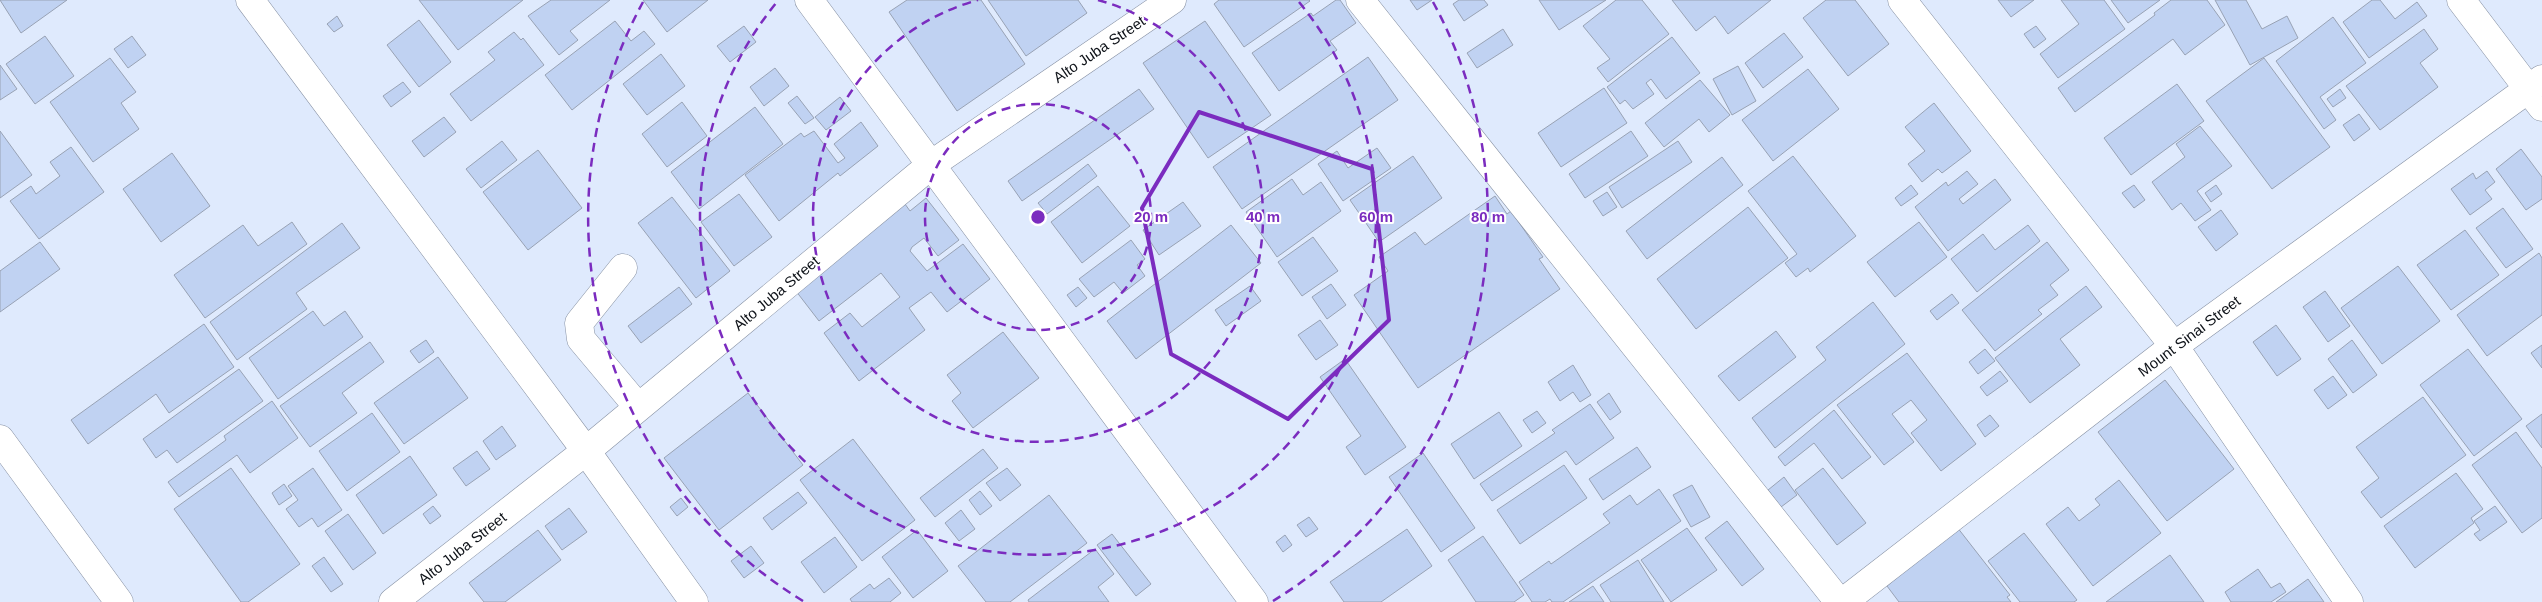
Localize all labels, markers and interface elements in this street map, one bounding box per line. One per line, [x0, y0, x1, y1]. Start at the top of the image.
street label: Alto Juba Street [1050, 12, 1149, 86]
centre of rings [1029, 208, 1047, 226]
text: 20 m [1134, 208, 1168, 225]
text: 40 m [1246, 208, 1280, 225]
text: 60 m [1359, 208, 1393, 225]
text: 80 m [1471, 208, 1505, 225]
street label: Alto Juba Street [730, 252, 823, 334]
street label: Mount Sinai Street [2135, 292, 2244, 380]
street label: Alto Juba Street [415, 508, 510, 588]

